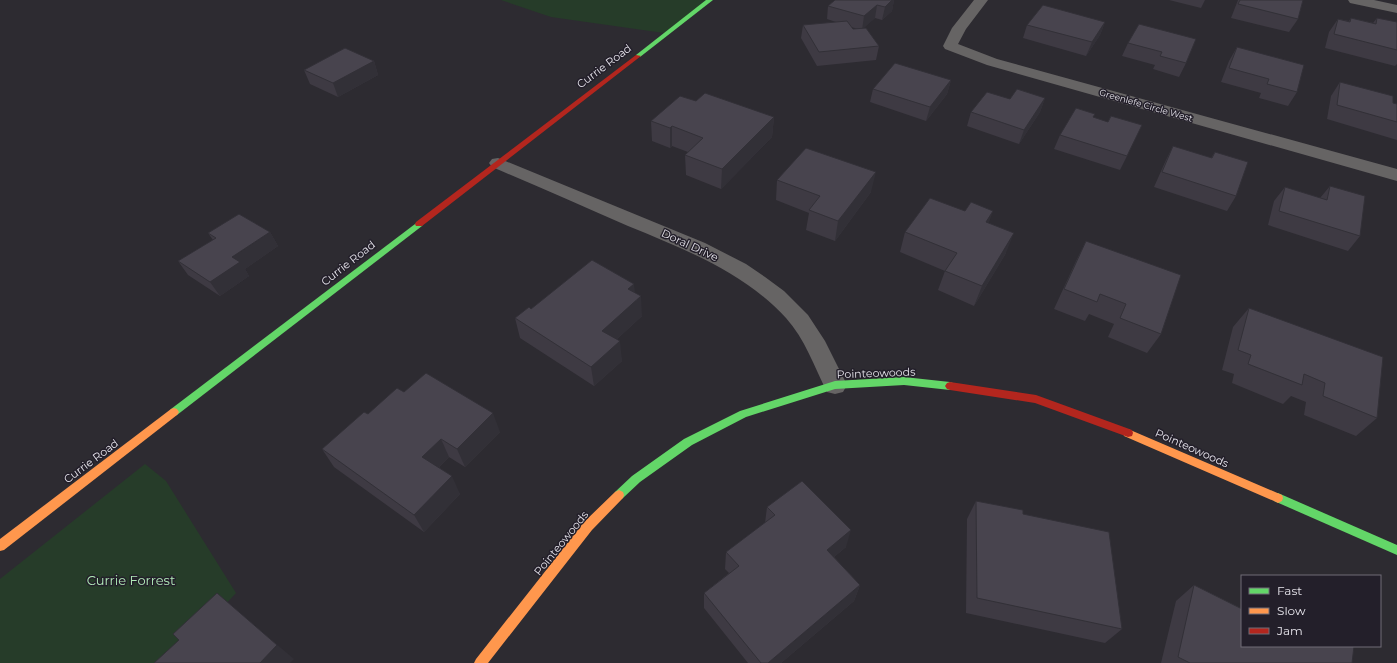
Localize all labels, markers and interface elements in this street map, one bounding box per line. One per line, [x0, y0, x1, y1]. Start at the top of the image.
street label: Currie Road [574, 41, 634, 91]
street label: Greenlefe Circle West [1098, 86, 1194, 124]
street label: Doral Drive [659, 226, 721, 264]
street label: Currie Road [318, 238, 378, 288]
street label: Pointeowoods [836, 365, 916, 381]
street label: Pointeowoods [1153, 426, 1231, 471]
street label: Currie Road [61, 436, 121, 486]
street label: Pointeowoods [531, 507, 592, 578]
park label: Currie Forrest [87, 572, 175, 588]
legend [1241, 575, 1381, 647]
text: Fast [1277, 583, 1302, 598]
text: Slow [1277, 603, 1306, 618]
text: Jam [1276, 623, 1303, 638]

